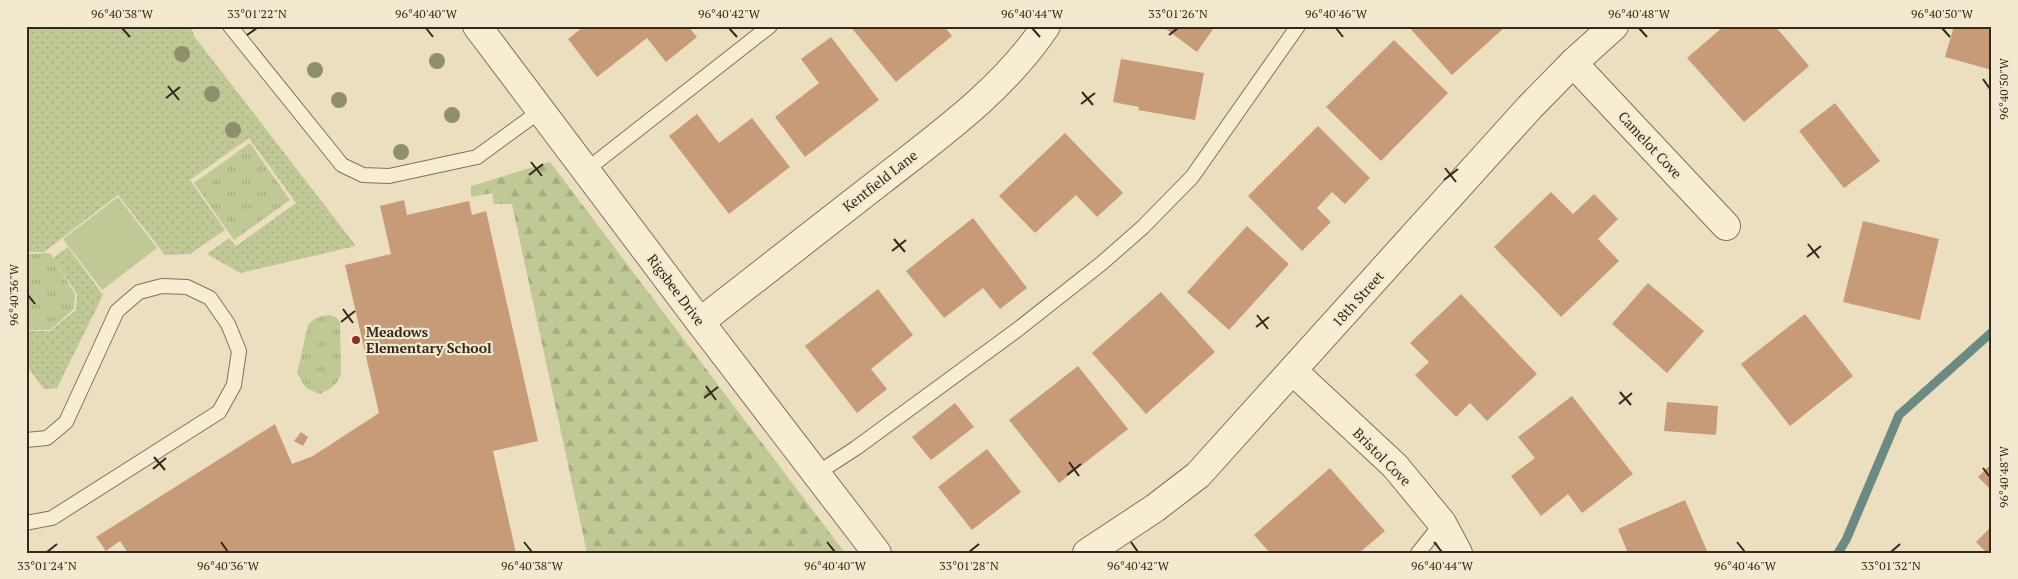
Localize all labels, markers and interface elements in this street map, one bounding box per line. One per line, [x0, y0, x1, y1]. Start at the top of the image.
text: 96°40'38"W [91, 6, 154, 21]
text: 33°01'22"N [227, 6, 287, 21]
text: 96°40'40"W [395, 6, 458, 21]
text: 96°40'42"W [698, 6, 761, 21]
text: 96°40'44"W [1001, 6, 1064, 21]
text: 33°01'26"N [1148, 6, 1208, 21]
text: 96°40'46"W [1305, 6, 1368, 21]
text: 96°40'48"W [1608, 6, 1671, 21]
text: 96°40'50"W [1911, 6, 1974, 21]
text: 96°40'50"W [1996, 57, 2011, 120]
street label: Camelot Cove [1614, 107, 1687, 182]
street label: Kentfield Lane [838, 145, 921, 216]
street label: Rigsbee Drive [643, 250, 710, 329]
text: 96°40'36"W [6, 263, 21, 326]
street label: 18th Street [1327, 266, 1388, 331]
place label: Meadows Elementary School [366, 322, 492, 357]
marker: Meadows Elementary School [350, 334, 362, 346]
street label: Bristol Cove [1349, 423, 1416, 490]
text: 96°40'48"W [1996, 445, 2011, 508]
text: 33°01'24"N [17, 558, 77, 573]
text: 96°40'36"W [197, 558, 260, 573]
text: 96°40'38"W [501, 558, 564, 573]
text: 96°40'40"W [804, 558, 867, 573]
text: 33°01'28"N [939, 558, 999, 573]
text: 96°40'42"W [1107, 558, 1170, 573]
text: 96°40'44"W [1411, 558, 1474, 573]
text: 96°40'46"W [1714, 558, 1777, 573]
text: 33°01'32"N [1861, 558, 1921, 573]

